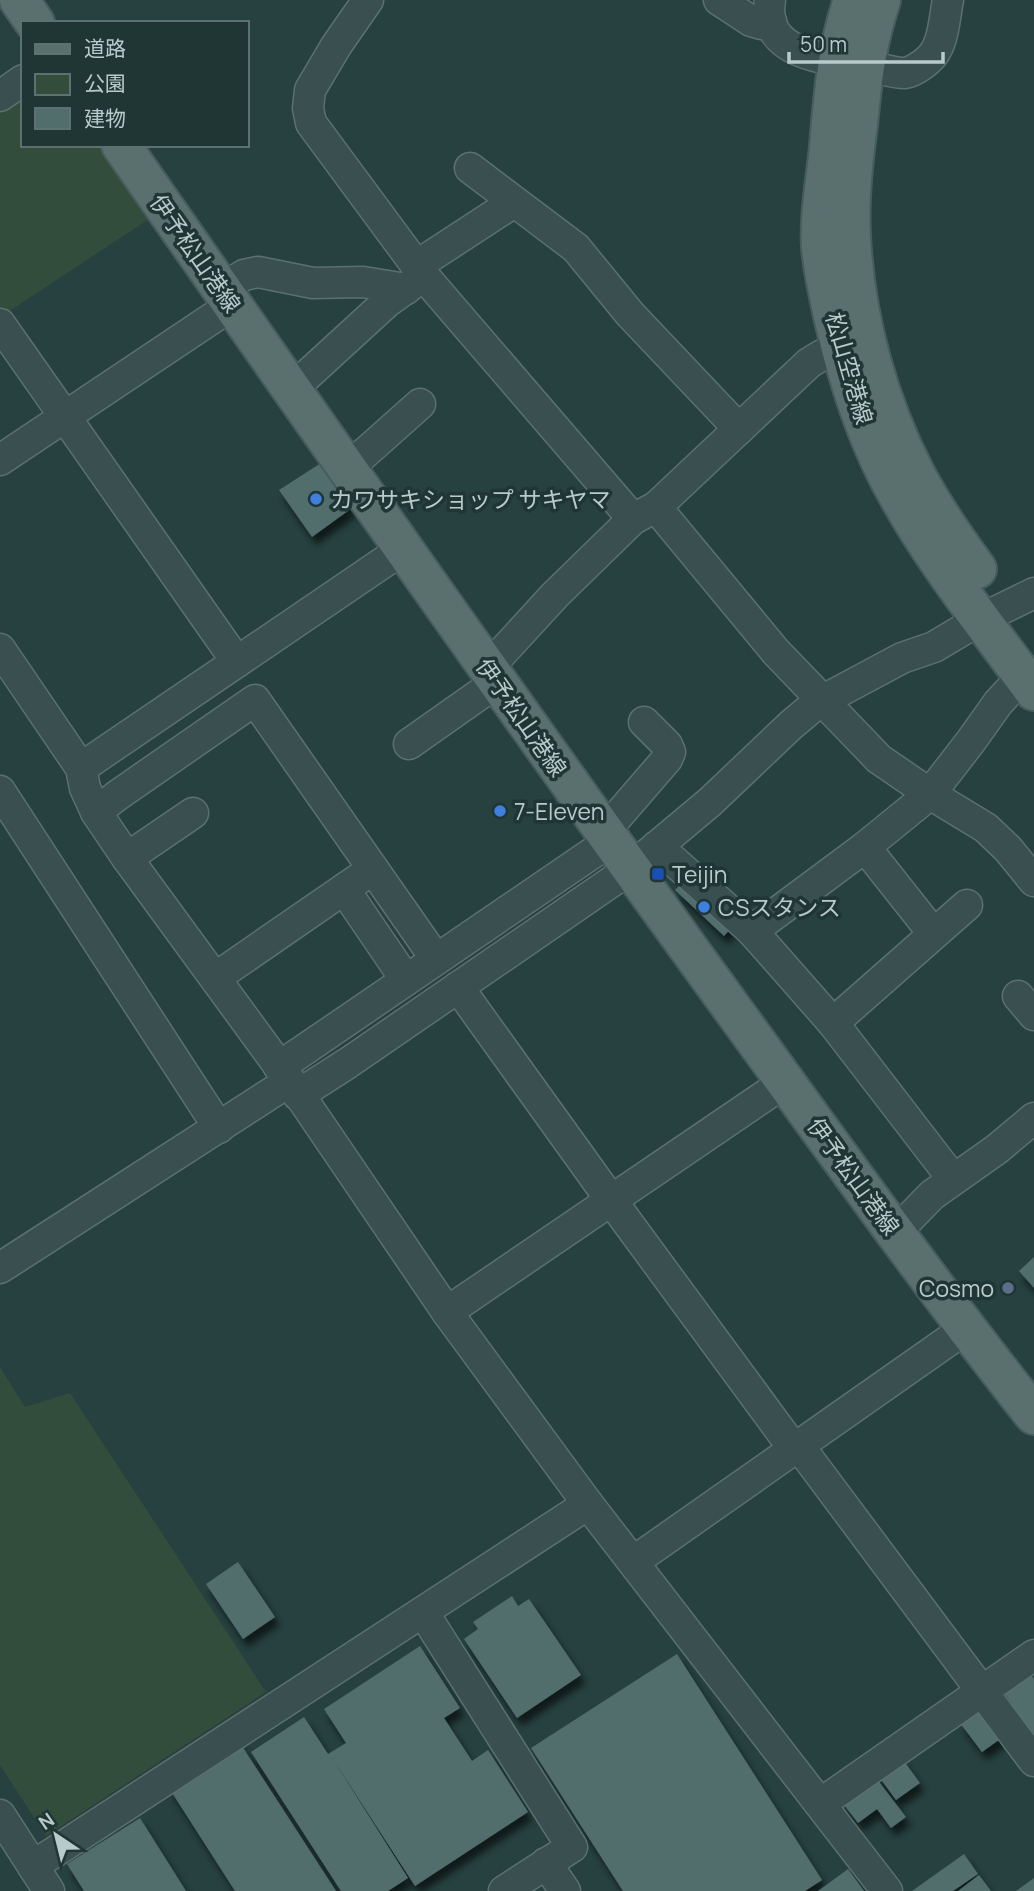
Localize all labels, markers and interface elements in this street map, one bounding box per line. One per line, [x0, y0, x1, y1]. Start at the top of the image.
legend [21, 21, 248, 147]
scale bar [789, 21, 943, 65]
text: 50 m [800, 30, 847, 58]
text: 道路 [84, 34, 126, 62]
text: 公園 [84, 69, 126, 97]
text: 建物 [84, 104, 126, 132]
street label: 伊予松山港線 [143, 187, 249, 319]
street label: 松山空港線 [819, 308, 881, 428]
place label: カワサキショップ サキヤマ [330, 483, 611, 515]
marker: カワサキショップ サキヤマ [308, 491, 324, 507]
street label: 伊予松山港線 [469, 651, 575, 783]
place label: 7-Eleven [514, 795, 604, 827]
marker: 7-Eleven [492, 803, 508, 819]
place label: Teijin [672, 858, 728, 890]
marker: Teijin [650, 866, 666, 882]
place label: CSスタンス [718, 891, 841, 923]
marker: CSスタンス [696, 899, 712, 915]
street label: 伊予松山港線 [800, 1111, 908, 1241]
place label: Cosmo [919, 1272, 994, 1304]
marker: Cosmo [1000, 1280, 1016, 1296]
north arrow [21, 1800, 91, 1870]
text: N [33, 1807, 59, 1836]

